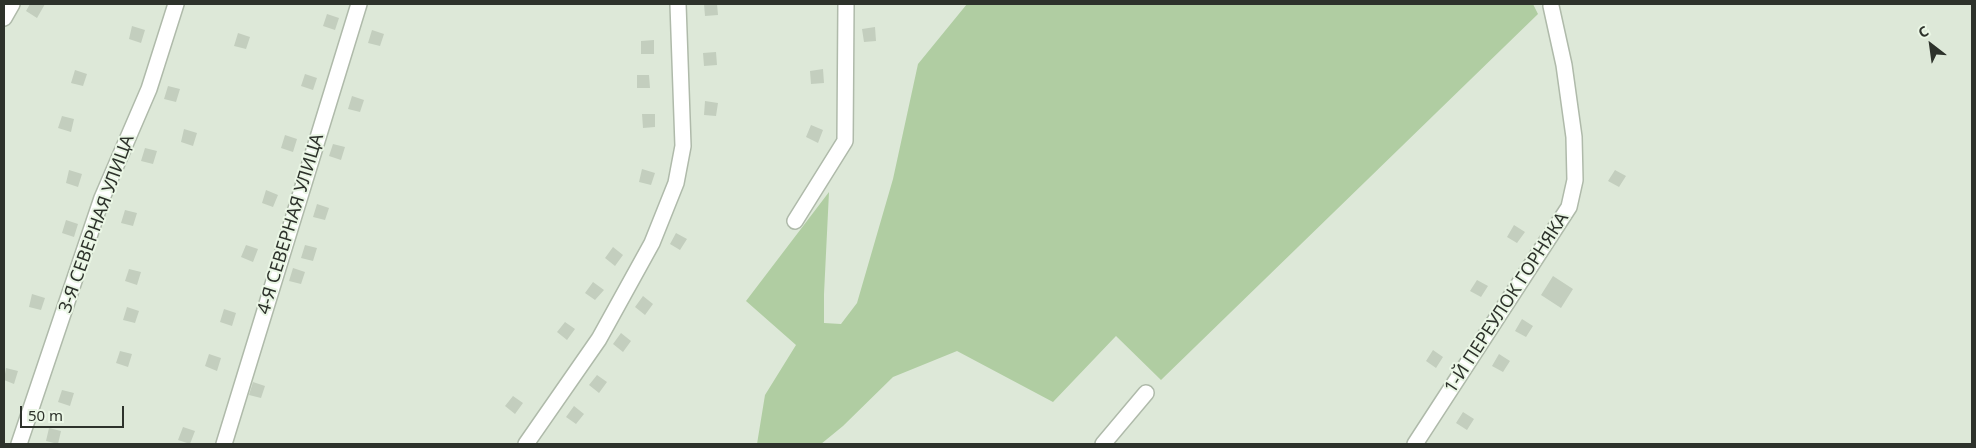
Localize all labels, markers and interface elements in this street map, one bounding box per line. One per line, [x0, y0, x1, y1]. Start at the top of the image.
north arrow [1906, 20, 1956, 70]
text: С [1915, 21, 1932, 42]
street label: 4-Я СЕВЕРНАЯ УЛИЦА [253, 131, 329, 317]
street label: 3-Я СЕВЕРНАЯ УЛИЦА [55, 132, 139, 316]
street label: 1-Й ПЕРЕУЛОК ГОРНЯКА [1440, 209, 1574, 397]
scale bar [22, 396, 126, 428]
text: 50 m [28, 405, 63, 425]

